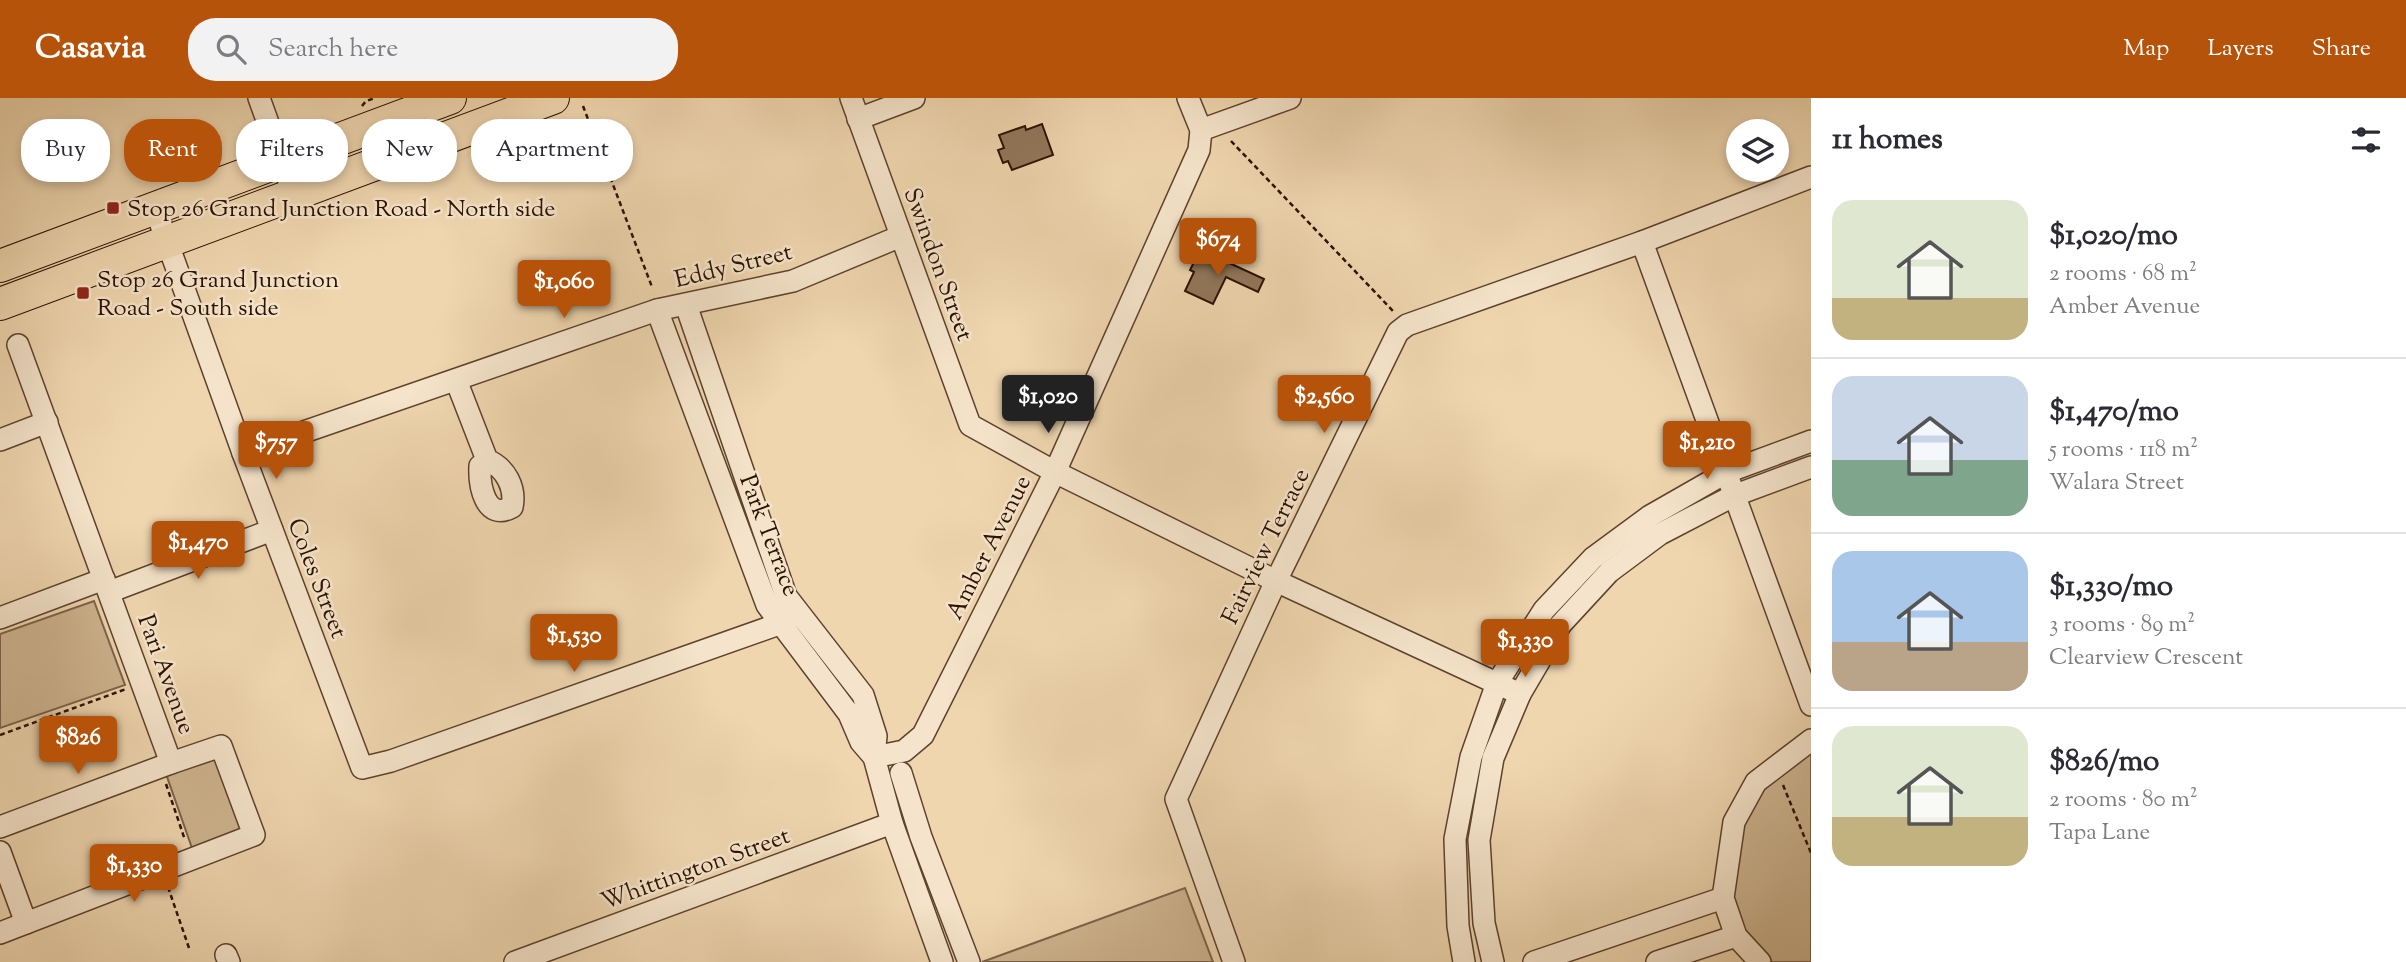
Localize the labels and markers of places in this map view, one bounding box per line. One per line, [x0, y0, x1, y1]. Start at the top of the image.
place label: Stop 26 Grand Junction Road - North side [127, 193, 556, 227]
marker: Stop 26 Grand Junction Road - North side [105, 200, 121, 216]
pin: $674 [1177, 218, 1259, 278]
pin: $1,060 [507, 260, 621, 320]
place label: Stop 26 Grand Junction Road - South side [97, 264, 339, 326]
marker: Stop 26 Grand Junction Road - South side [75, 285, 91, 301]
pin: $1,020 [991, 376, 1105, 435]
pin: $2,560 [1267, 376, 1381, 435]
pin: $757 [235, 422, 317, 481]
pin: $1,210 [1650, 422, 1764, 481]
pin: $1,470 [141, 522, 255, 581]
pin: $1,530 [517, 614, 631, 674]
pin: $1,330 [1468, 620, 1582, 679]
pin: $826 [37, 716, 119, 776]
pin: $1,330 [77, 844, 191, 904]

